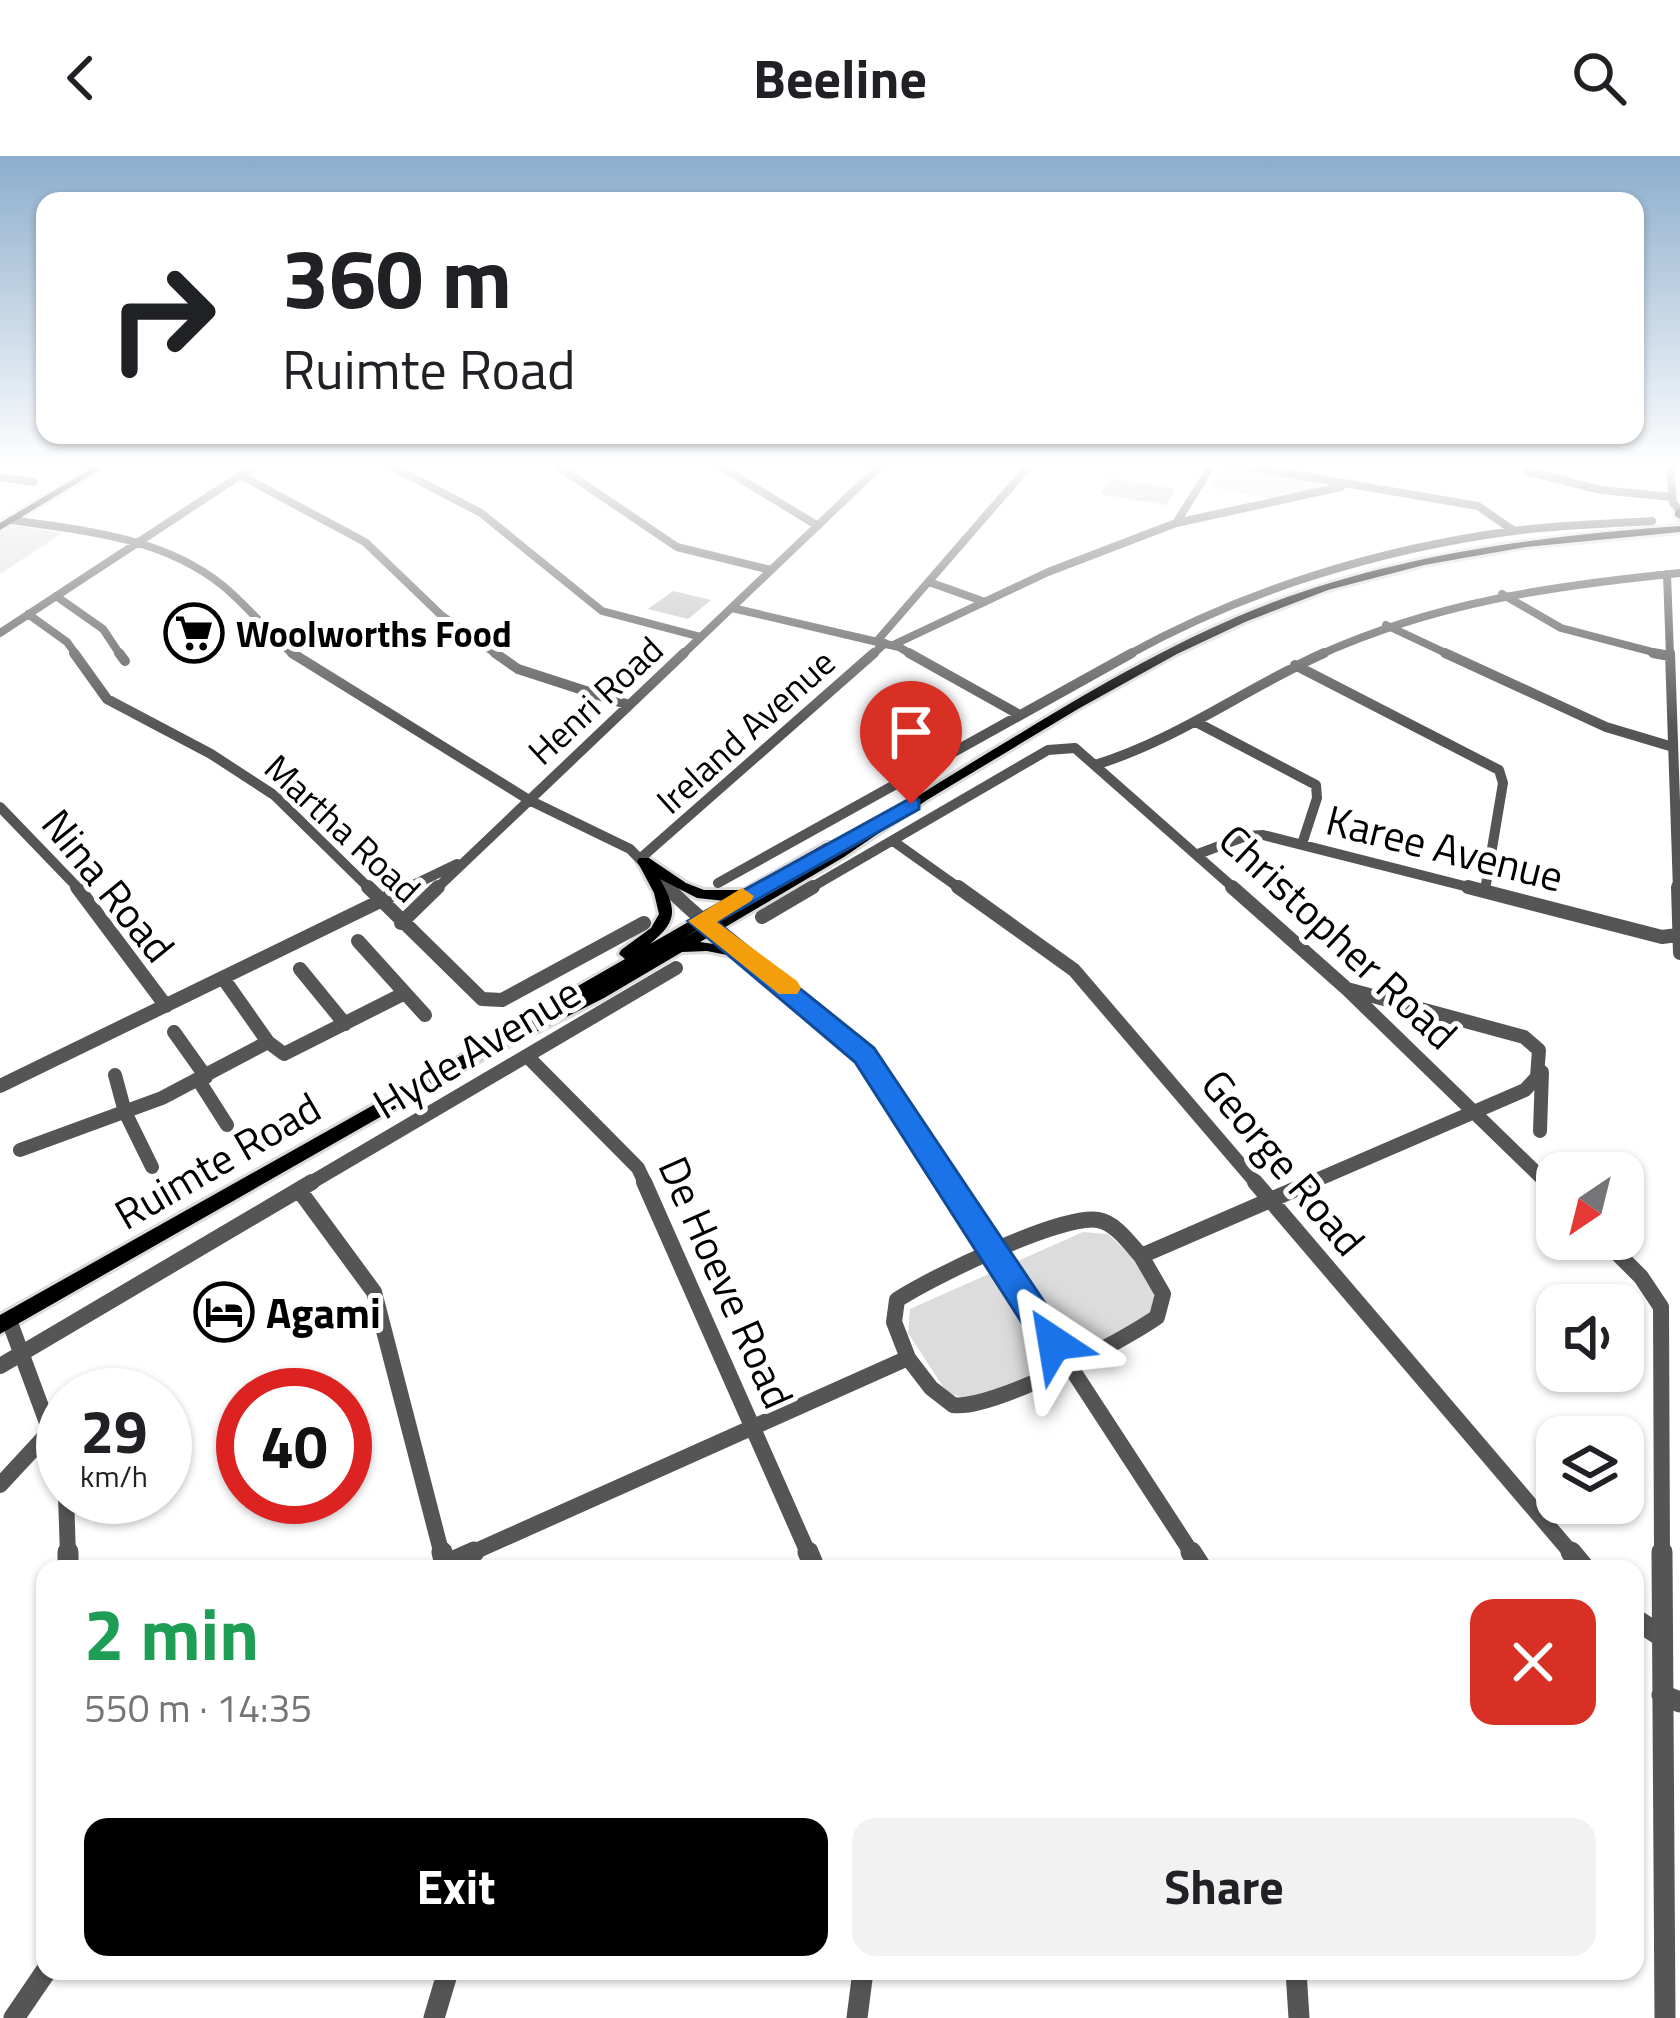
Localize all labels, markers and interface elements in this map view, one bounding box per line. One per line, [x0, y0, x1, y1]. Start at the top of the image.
text: Beeline [753, 37, 927, 119]
icon: back [48, 45, 114, 111]
icon: search [1566, 45, 1632, 111]
text: 360 m [282, 213, 512, 341]
icon: right [84, 240, 240, 396]
text: Ruimte Road [282, 328, 576, 410]
supermarket icon: Woolworths Food [163, 602, 225, 664]
place label: Woolworths Food [236, 606, 512, 661]
street label: Henri Road [515, 623, 675, 777]
street label: Ireland Avenue [643, 635, 847, 827]
pin [860, 681, 962, 804]
icon: arrive [878, 699, 944, 765]
street label: Martha Road [252, 741, 434, 915]
street label: Karee Avenue [1320, 787, 1570, 907]
street label: Nina Road [27, 794, 191, 976]
street label: Christopher Road [1205, 808, 1473, 1064]
street label: Hyde Avenue [360, 960, 592, 1134]
street label: George Road [1187, 1055, 1381, 1269]
street label: Ruimte Road [102, 1075, 332, 1245]
street label: De Hoeve Road [643, 1146, 811, 1418]
north arrow [1536, 1152, 1644, 1260]
map controls [1536, 1152, 1644, 1524]
place label: Agami [266, 1280, 381, 1344]
position arrow [991, 1280, 1117, 1406]
hotel icon: Agami [193, 1281, 255, 1343]
button: sound [1536, 1284, 1644, 1392]
speed limit sign: 40 [216, 1368, 372, 1524]
text: 29 [80, 1385, 148, 1476]
button: layers [1536, 1416, 1644, 1524]
text: km/h [80, 1453, 148, 1499]
text: 2 min [84, 1578, 259, 1688]
button: close [1470, 1599, 1596, 1725]
text: 550 m · 14:35 [84, 1678, 312, 1737]
button: Exit [84, 1818, 828, 1956]
button: Share [852, 1818, 1596, 1956]

